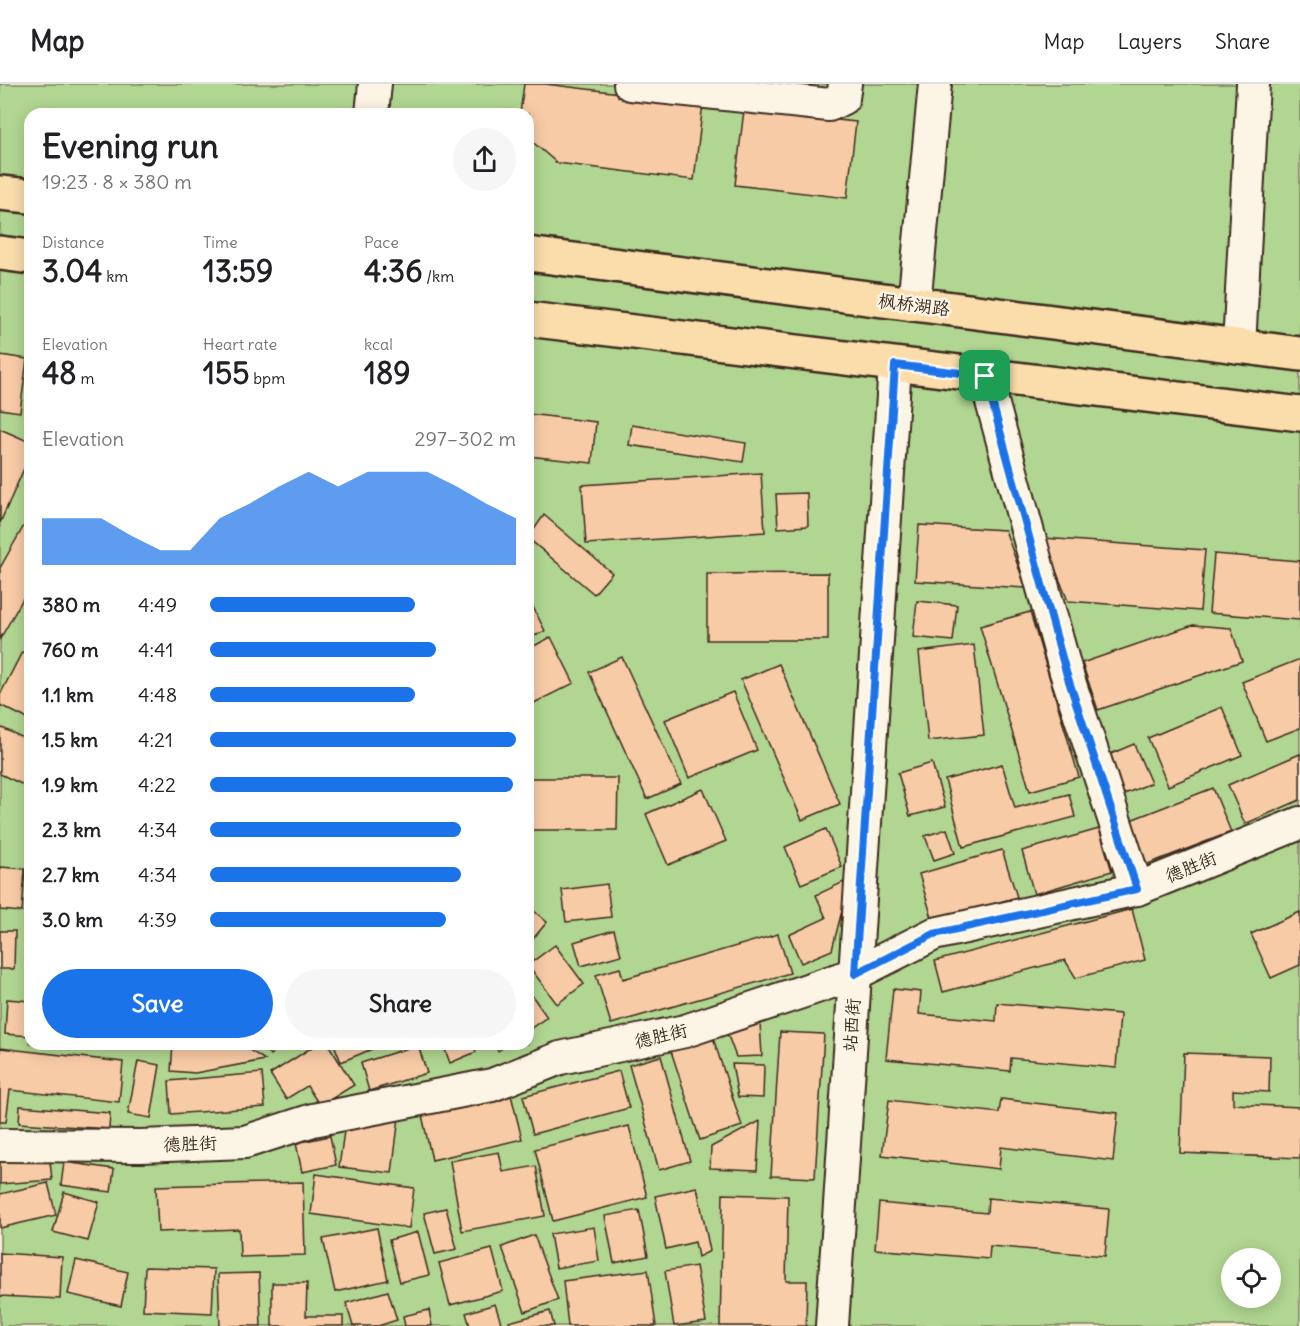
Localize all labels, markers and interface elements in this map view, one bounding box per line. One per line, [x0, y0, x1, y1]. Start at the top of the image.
text: Map [30, 23, 84, 59]
text: Map [1044, 28, 1084, 55]
text: Layers [1117, 28, 1182, 55]
text: Share [1215, 28, 1270, 55]
text: Evening run [42, 125, 218, 167]
button: share [453, 128, 516, 191]
text: 19:23 · 8 × 380 m [42, 169, 192, 194]
text: Distance [42, 232, 104, 252]
text: Time [203, 232, 238, 252]
text: Pace [364, 232, 399, 252]
text: 3.04 [42, 252, 102, 290]
text: 13:59 [203, 252, 273, 290]
text: 4:36 [364, 252, 422, 290]
text: km [102, 266, 128, 286]
text: /km [422, 266, 454, 286]
street label: 枫桥湖路 [877, 289, 951, 320]
text: Elevation [42, 334, 108, 354]
text: Heart rate [203, 334, 277, 354]
text: kcal [364, 334, 393, 354]
pin [959, 350, 1010, 401]
text: 48 [42, 354, 77, 392]
text: 155 [203, 354, 249, 392]
text: 189 [364, 354, 410, 392]
icon: arrive [968, 359, 1001, 392]
text: m [77, 368, 94, 388]
text: bpm [249, 368, 285, 388]
text: Elevation [42, 426, 124, 451]
text: 297–302 m [415, 426, 516, 451]
text: 380 m [42, 592, 100, 617]
text: 4:49 [138, 592, 177, 617]
text: 760 m [42, 637, 99, 662]
text: 4:41 [138, 637, 173, 662]
text: 1.1 km [42, 682, 94, 707]
text: 4:48 [138, 682, 177, 707]
text: 1.5 km [42, 727, 98, 752]
text: 4:21 [138, 727, 173, 752]
text: 1.9 km [42, 772, 98, 797]
text: 4:22 [138, 772, 176, 797]
text: 2.3 km [42, 817, 101, 842]
text: 4:34 [138, 817, 177, 842]
street label: 德胜街 [1161, 846, 1220, 887]
text: 2.7 km [42, 862, 99, 887]
text: 4:34 [138, 862, 177, 887]
text: 3.0 km [42, 907, 103, 932]
text: 4:39 [138, 907, 177, 932]
button: Save [42, 969, 273, 1038]
button: Share [285, 969, 516, 1038]
street label: 站西街 [838, 997, 865, 1053]
street label: 德胜街 [632, 1018, 690, 1053]
street label: 德胜街 [163, 1131, 217, 1156]
map controls [1221, 1248, 1281, 1308]
button: locate [1221, 1248, 1281, 1308]

